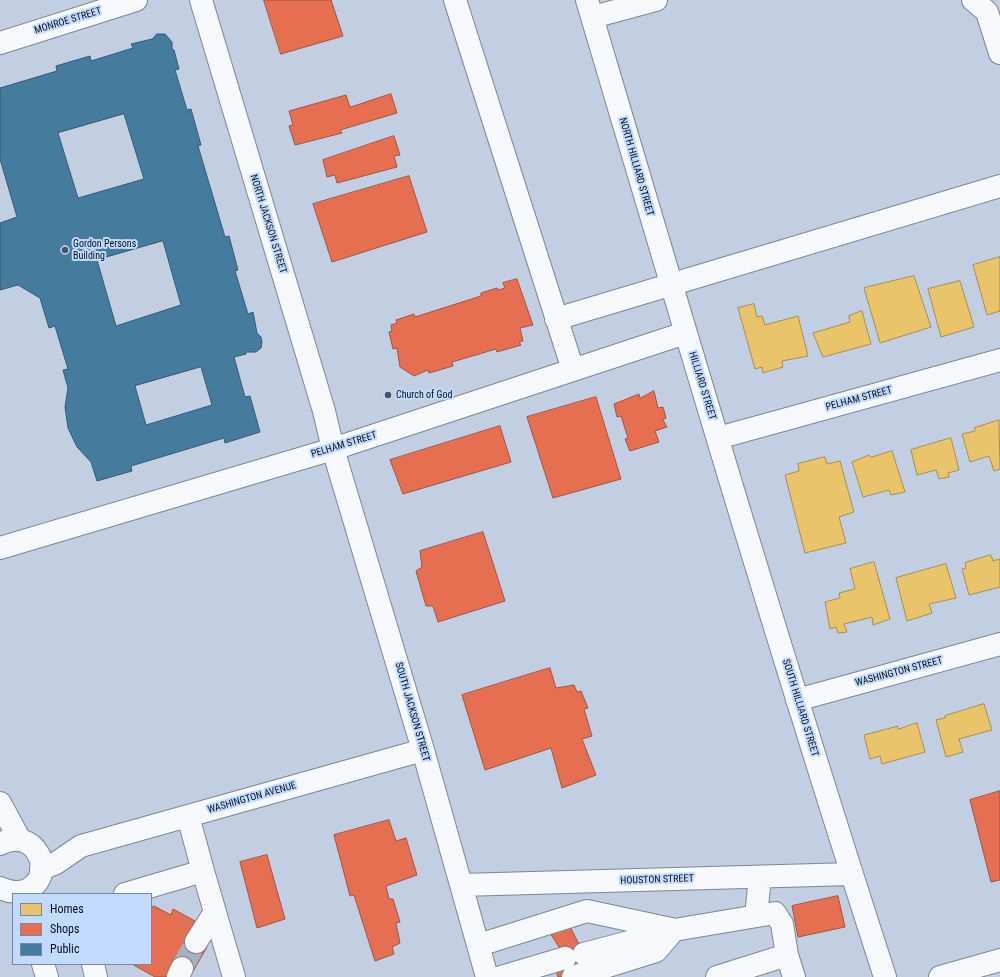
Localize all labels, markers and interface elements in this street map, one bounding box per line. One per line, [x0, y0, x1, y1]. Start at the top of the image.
street label: MONROE STREET [33, 5, 103, 37]
street label: NORTH HILLIARD STREET [616, 116, 656, 218]
street label: NORTH JACKSON STREET [247, 173, 289, 275]
place label: Gordon Persons Building [73, 238, 136, 262]
marker: Gordon Persons Building [60, 245, 70, 255]
street label: HILLIARD STREET [686, 350, 718, 422]
street label: PELHAM STREET [825, 384, 893, 414]
place label: Church of God [396, 389, 452, 401]
marker: Church of God [383, 390, 393, 400]
street label: PELHAM STREET [310, 429, 378, 461]
street label: WASHINGTON STREET [854, 655, 944, 689]
street label: SOUTH HILLIARD STREET [779, 658, 821, 758]
street label: SOUTH JACKSON STREET [392, 661, 432, 763]
street label: WASHINGTON AVENUE [206, 780, 298, 816]
street label: HOUSTON STREET [620, 873, 694, 887]
legend [12, 893, 152, 965]
text: Homes [50, 902, 84, 916]
text: Shops [50, 922, 79, 936]
text: Public [50, 942, 79, 956]

